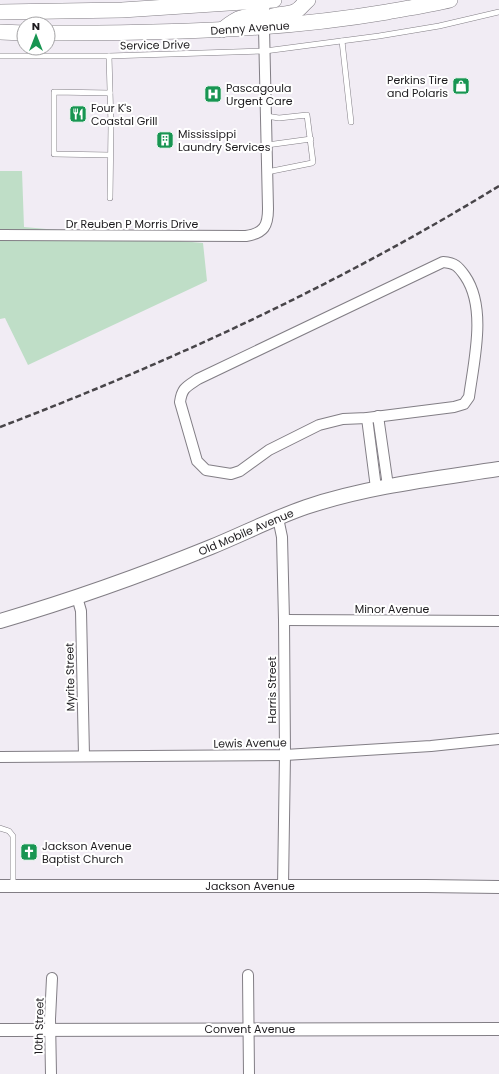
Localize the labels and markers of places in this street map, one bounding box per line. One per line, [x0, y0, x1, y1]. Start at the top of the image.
place label: Perkins Tire and Polaris [387, 72, 448, 101]
shop icon: Perkins Tire and Polaris [451, 76, 471, 96]
place label: Pascagoula Urgent Care [226, 80, 293, 109]
hospital icon: Pascagoula Urgent Care [203, 84, 223, 104]
place label: Four K's Coastal Grill [91, 100, 158, 129]
restaurant icon: Four K's Coastal Grill [68, 104, 88, 124]
place label: Mississippi Laundry Services [178, 126, 271, 155]
building icon: Mississippi Laundry Services [155, 130, 175, 150]
place label: Jackson Avenue Baptist Church [42, 838, 132, 867]
church icon: Jackson Avenue Baptist Church [19, 842, 39, 862]

